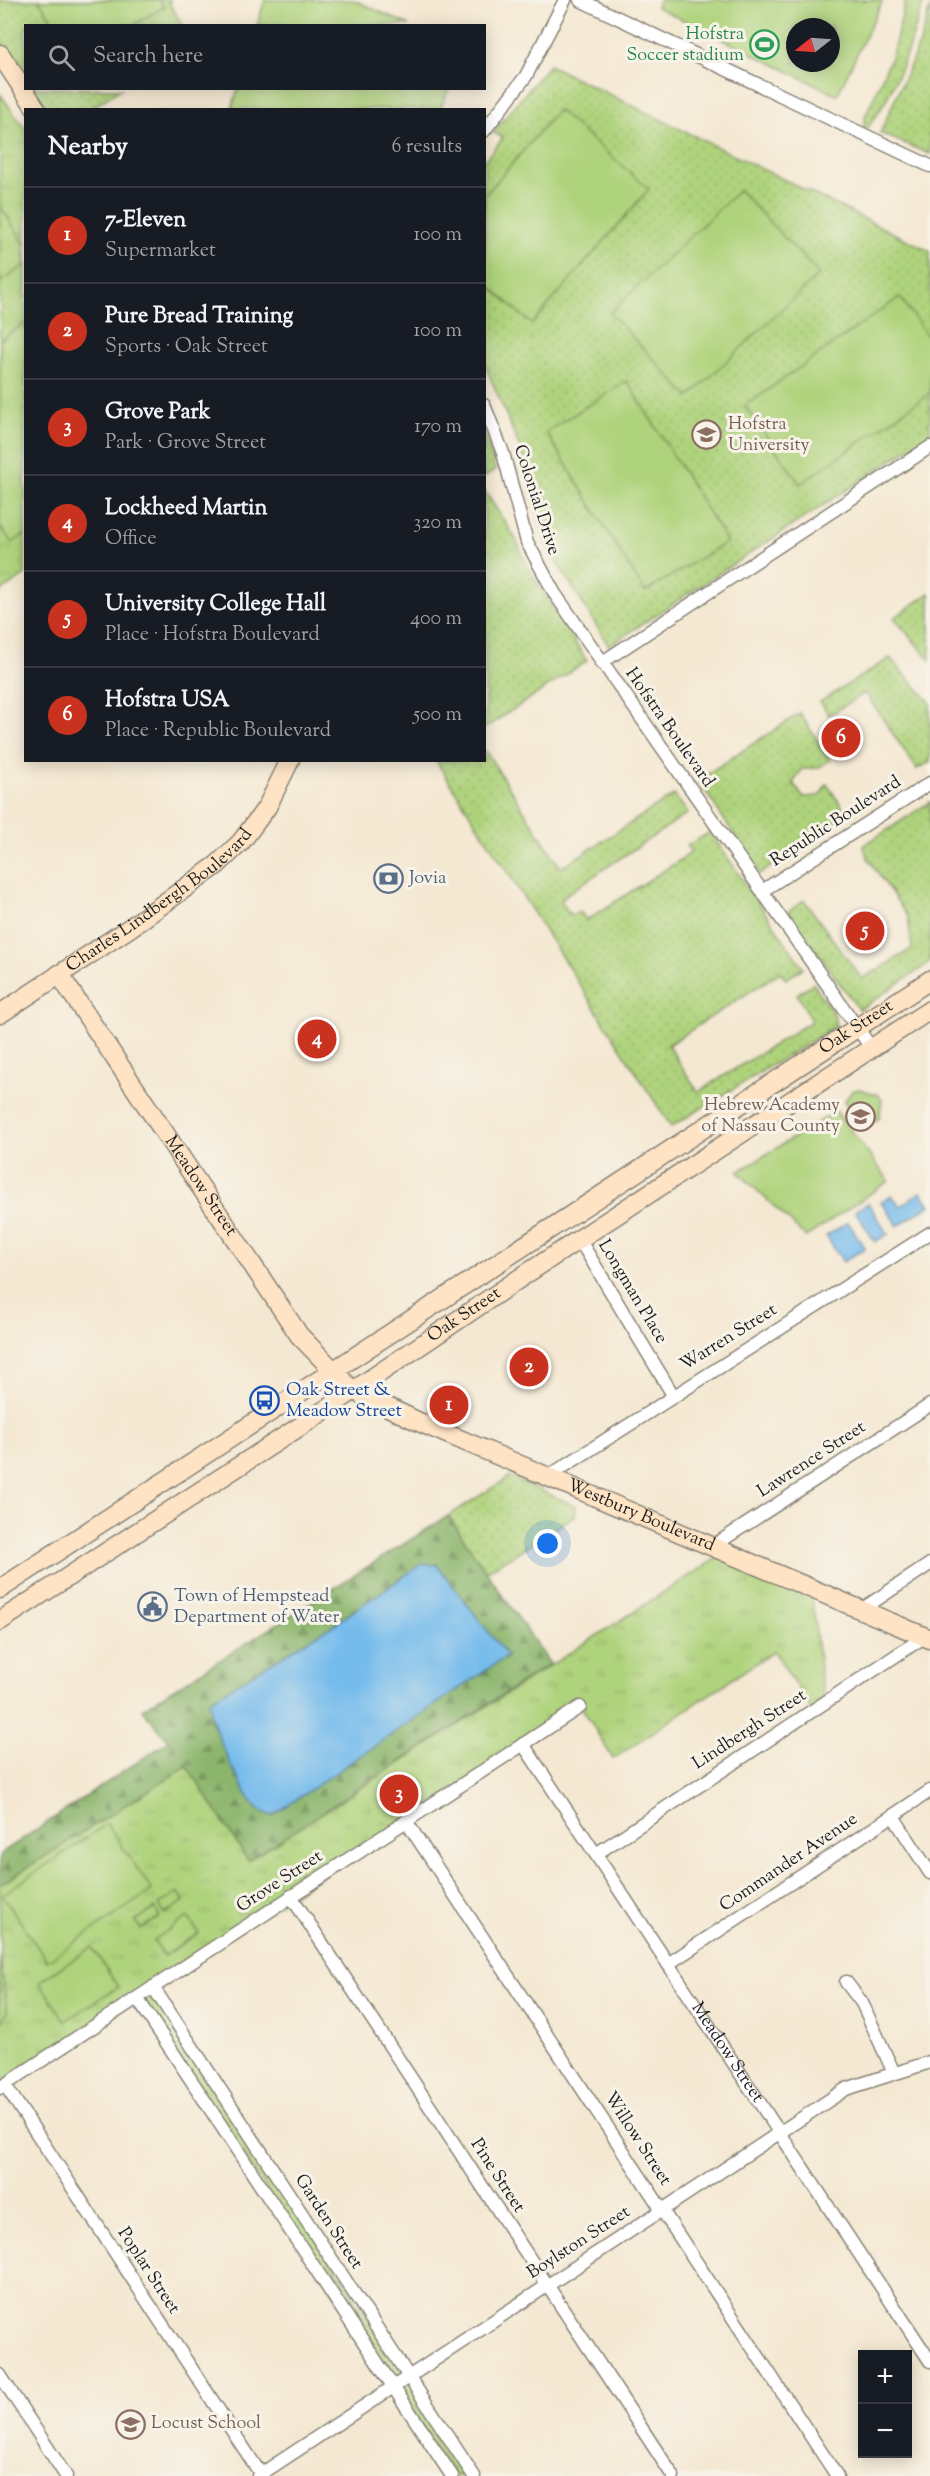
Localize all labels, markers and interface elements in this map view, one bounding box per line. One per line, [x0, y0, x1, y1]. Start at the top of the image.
north arrow [786, 18, 840, 72]
place label: Hofstra Soccer stadium [626, 22, 744, 69]
search box [24, 24, 486, 90]
sports icon: Hofstra Soccer stadium [749, 29, 781, 61]
icon: search [45, 41, 78, 74]
text: Search here [93, 41, 203, 73]
text: Nearby [48, 129, 128, 166]
text: 6 results [392, 133, 462, 162]
text: 7-Eleven [105, 205, 186, 237]
text: 1 [64, 221, 71, 250]
text: 100 m [413, 221, 462, 250]
text: Supermarket [105, 237, 216, 266]
text: Pure Bread Training [105, 301, 293, 333]
text: 2 [63, 317, 72, 346]
text: 100 m [413, 317, 462, 346]
text: Sports · Oak Street [105, 333, 268, 362]
text: Grove Park [105, 397, 211, 429]
place label: Hofstra University [728, 412, 810, 459]
text: 3 [63, 413, 72, 442]
text: 170 m [414, 413, 462, 442]
school or university icon: Hofstra University [691, 419, 723, 451]
text: Park · Grove Street [105, 429, 266, 458]
street label: Colonial Drive [506, 441, 566, 559]
text: Lockheed Martin [105, 493, 268, 525]
text: 4 [62, 509, 73, 538]
text: 320 m [413, 509, 462, 538]
text: Office [105, 525, 157, 554]
text: University College Hall [105, 589, 326, 621]
text: 5 [64, 605, 71, 634]
text: 400 m [410, 605, 462, 634]
text: Place · Hofstra Boulevard [105, 621, 320, 650]
street label: Hofstra Boulevard [618, 663, 720, 793]
text: Hofstra USA [105, 685, 230, 717]
text: 6 [63, 701, 72, 730]
text: 500 m [413, 701, 462, 730]
pin: 6 [822, 716, 860, 760]
text: Place · Republic Boulevard [105, 717, 331, 746]
street label: Republic Boulevard [765, 770, 907, 874]
street label: Charles Lindbergh Boulevard [61, 823, 259, 979]
bank icon: Jovia [372, 863, 404, 895]
place label: Jovia [408, 866, 446, 892]
pin: 5 [846, 908, 884, 954]
street label: Oak Street [814, 994, 899, 1062]
pin: 4 [298, 1016, 336, 1062]
place label: Hebrew Academy of Nassau County [701, 1093, 840, 1140]
school or university icon: Hebrew Academy of Nassau County [845, 1100, 877, 1132]
street label: Meadow Street [157, 1131, 243, 1242]
street label: Longman Place [591, 1235, 673, 1349]
street label: Oak Street [423, 1281, 507, 1350]
street label: Warren Street [676, 1298, 782, 1378]
pin: 2 [510, 1344, 548, 1390]
place label: Oak Street & Meadow Street [286, 1378, 402, 1425]
pin: 1 [430, 1382, 468, 1428]
bus stop icon: Oak Street & Meadow Street [249, 1385, 281, 1417]
street label: Lawrence Street [753, 1415, 871, 1505]
street label: Westbury Boulevard [563, 1473, 719, 1559]
your location [533, 1529, 562, 1558]
place label: Town of Hempstead Department of Water [174, 1584, 339, 1631]
public building icon: Town of Hempstead Department of Water [137, 1591, 169, 1623]
street label: Lindbergh Street [688, 1683, 812, 1777]
pin: 3 [380, 1772, 418, 1816]
street label: Commander Avenue [715, 1807, 863, 1919]
street label: Grove Street [232, 1844, 328, 1920]
street label: Meadow Street [684, 1997, 769, 2108]
street label: Willow Street [597, 2087, 677, 2191]
street label: Pine Street [463, 2134, 531, 2218]
street label: Garden Street [287, 2169, 369, 2275]
street label: Boylston Street [522, 2200, 636, 2286]
street label: Poplar Street [110, 2222, 186, 2320]
map controls [858, 2350, 912, 2458]
button: + [858, 2350, 912, 2404]
button: − [858, 2404, 912, 2458]
school or university icon: Locust School [114, 2408, 146, 2440]
place label: Locust School [151, 2411, 261, 2437]

